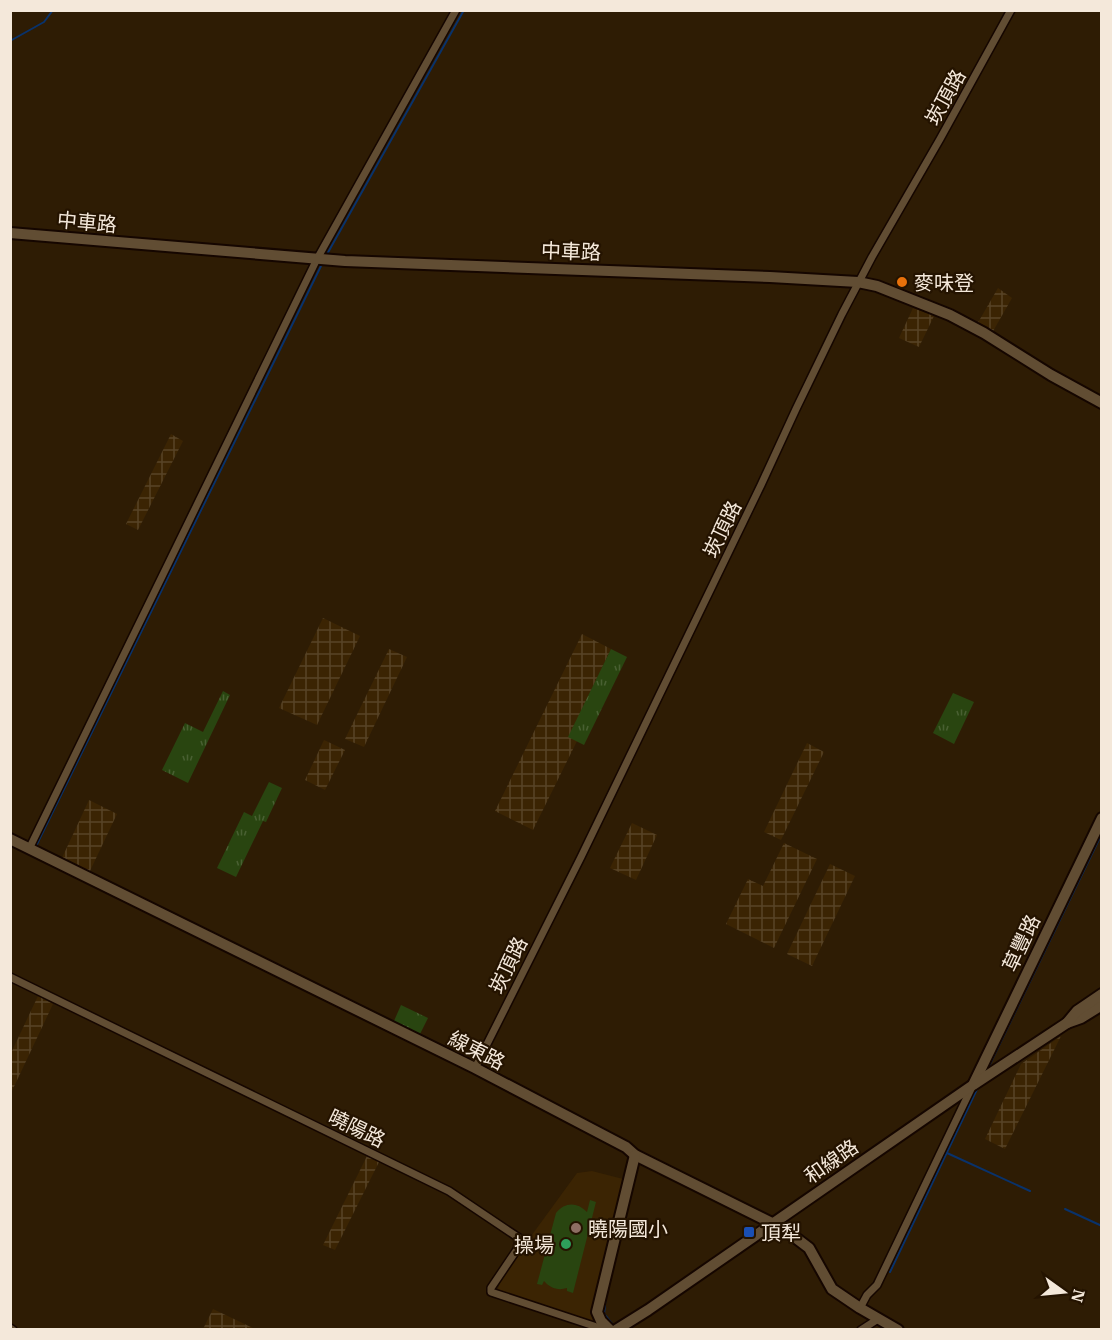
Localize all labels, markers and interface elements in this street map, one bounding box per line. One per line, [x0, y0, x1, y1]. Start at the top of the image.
street label: 崁頂路 [919, 64, 971, 130]
street label: 中車路 [56, 206, 118, 238]
street label: 中車路 [541, 236, 601, 266]
place label: 麥味登 [914, 269, 974, 296]
marker: 麥味登 [895, 275, 909, 289]
street label: 崁頂路 [697, 496, 747, 562]
street label: 草豐路 [996, 910, 1046, 976]
street label: 崁頂路 [483, 932, 533, 998]
street label: 線東路 [444, 1024, 510, 1076]
street label: 曉陽路 [324, 1103, 390, 1153]
street label: 和線路 [799, 1133, 863, 1189]
place label: 曉陽國小 [588, 1215, 668, 1242]
place label: 頂犁 [761, 1219, 801, 1246]
marker: 曉陽國小 [569, 1221, 583, 1235]
marker: 頂犁 [742, 1225, 756, 1239]
place label: 操場 [514, 1231, 554, 1258]
marker: 操場 [559, 1237, 573, 1251]
north arrow [1034, 1262, 1094, 1322]
text: N [1067, 1287, 1090, 1305]

